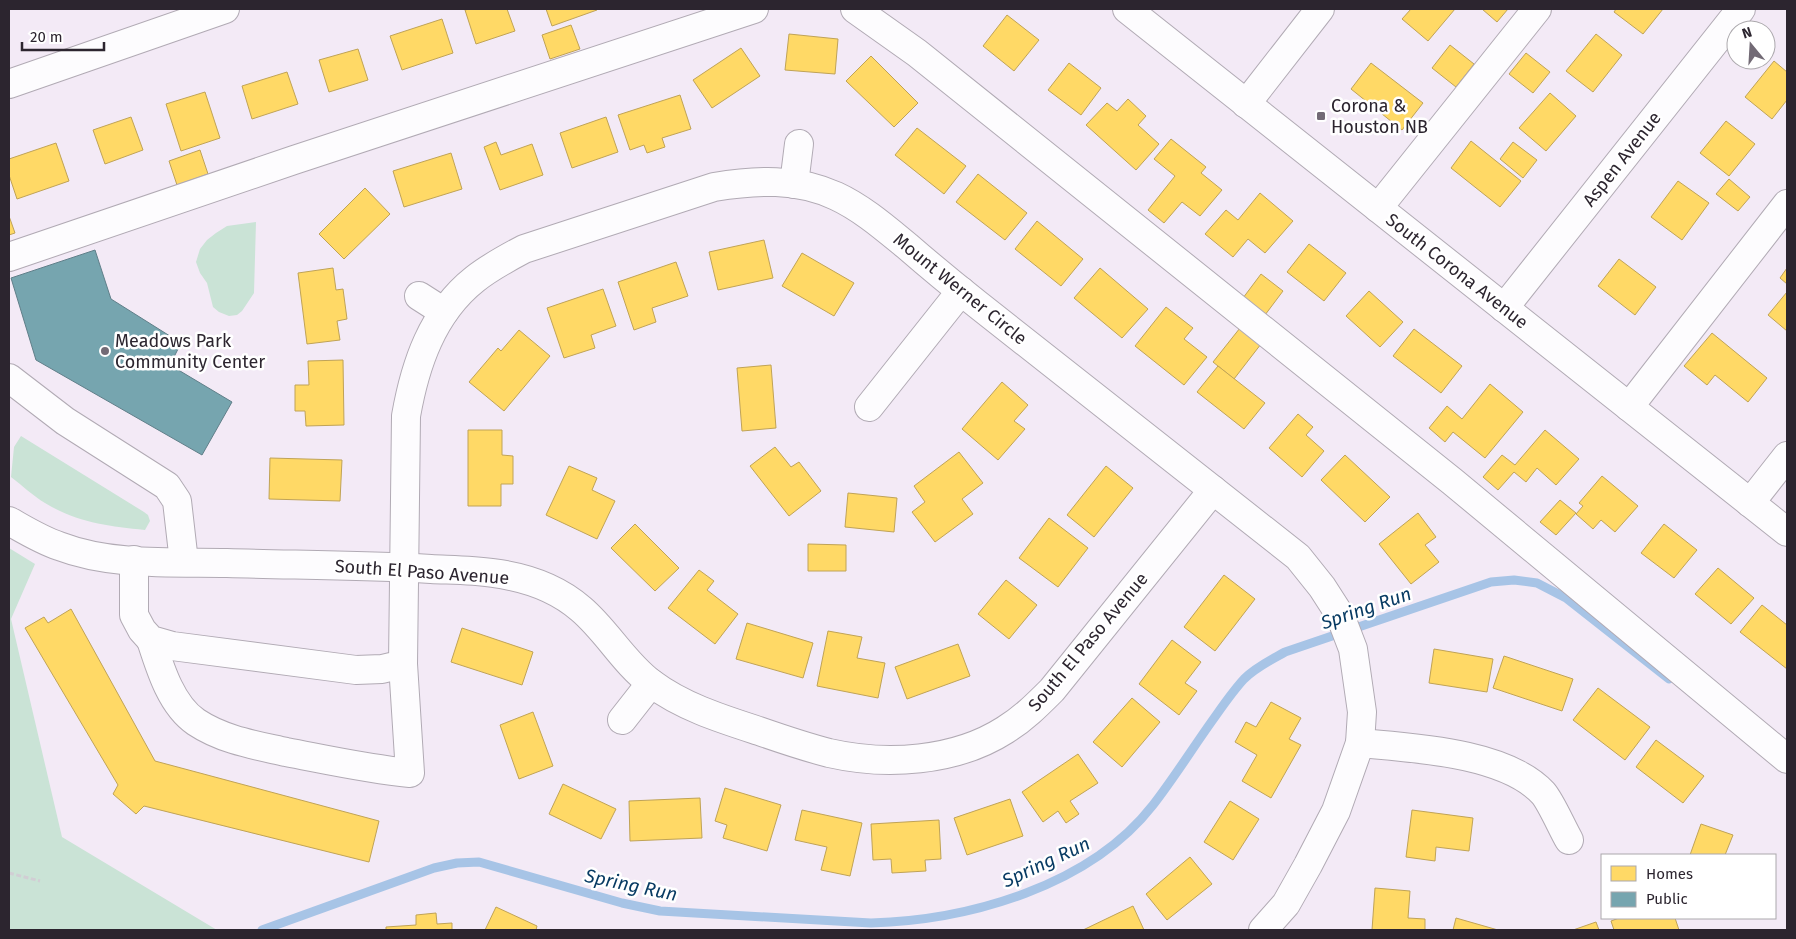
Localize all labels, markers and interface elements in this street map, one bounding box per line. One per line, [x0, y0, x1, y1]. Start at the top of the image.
scale bar [22, 20, 105, 52]
north arrow [1726, 20, 1776, 70]
text: N [1740, 24, 1754, 43]
text: 20 m [30, 28, 63, 46]
place label: Corona & Houston NB [1331, 95, 1428, 138]
street label: Aspen Avenue [1578, 107, 1666, 211]
marker: Corona & Houston NB [1315, 110, 1327, 122]
street label: South Corona Avenue [1381, 209, 1533, 333]
street label: Mount Werner Circle [889, 228, 1031, 350]
place label: Meadows Park Community Center [115, 330, 265, 373]
marker: Meadows Park Community Center [99, 345, 111, 357]
street label: South El Paso Avenue [334, 555, 510, 589]
street label: South El Paso Avenue [1023, 568, 1153, 716]
water label: Spring Run [1317, 582, 1414, 635]
water label: Spring Run [998, 832, 1093, 893]
legend [1601, 854, 1776, 919]
water label: Spring Run [582, 864, 679, 906]
text: Homes [1646, 865, 1693, 883]
text: Public [1646, 890, 1688, 908]

